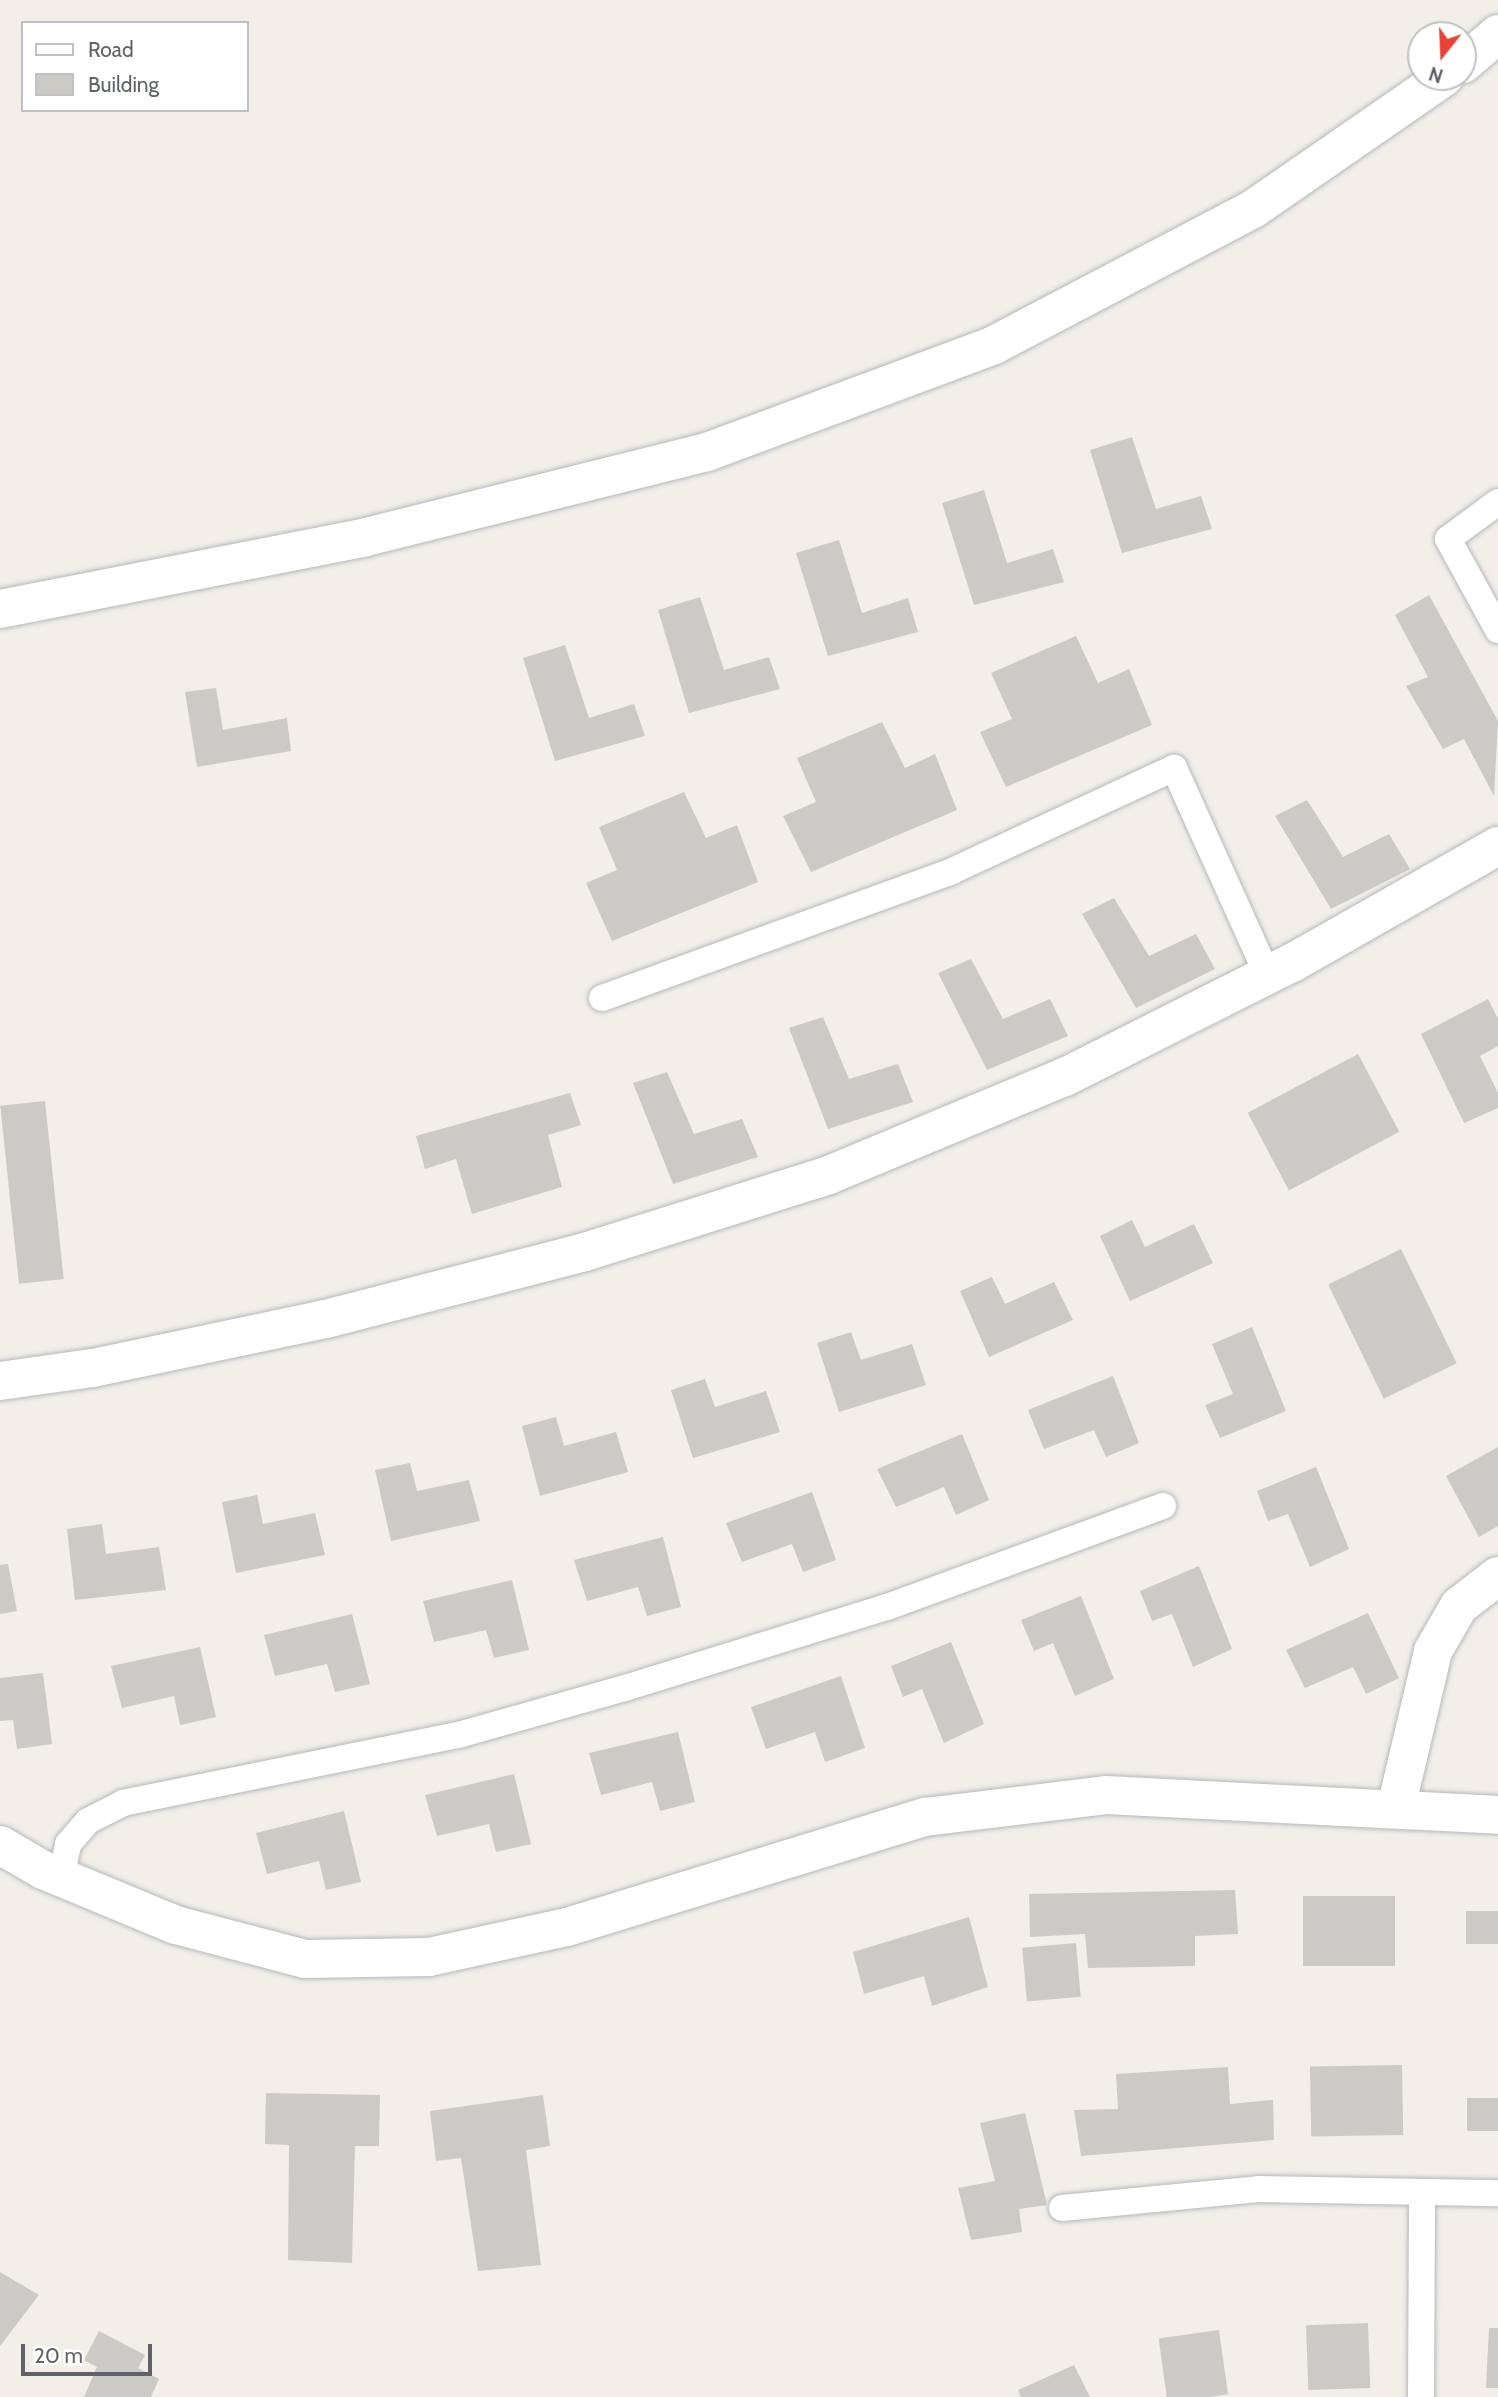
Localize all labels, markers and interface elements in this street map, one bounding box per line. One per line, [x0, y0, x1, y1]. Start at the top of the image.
legend [21, 21, 248, 112]
north arrow [1407, 21, 1477, 91]
text: Road [88, 37, 134, 62]
text: N [1426, 62, 1446, 88]
text: Building [88, 72, 159, 97]
scale bar [24, 2330, 156, 2374]
text: 20 m [34, 2343, 83, 2368]

